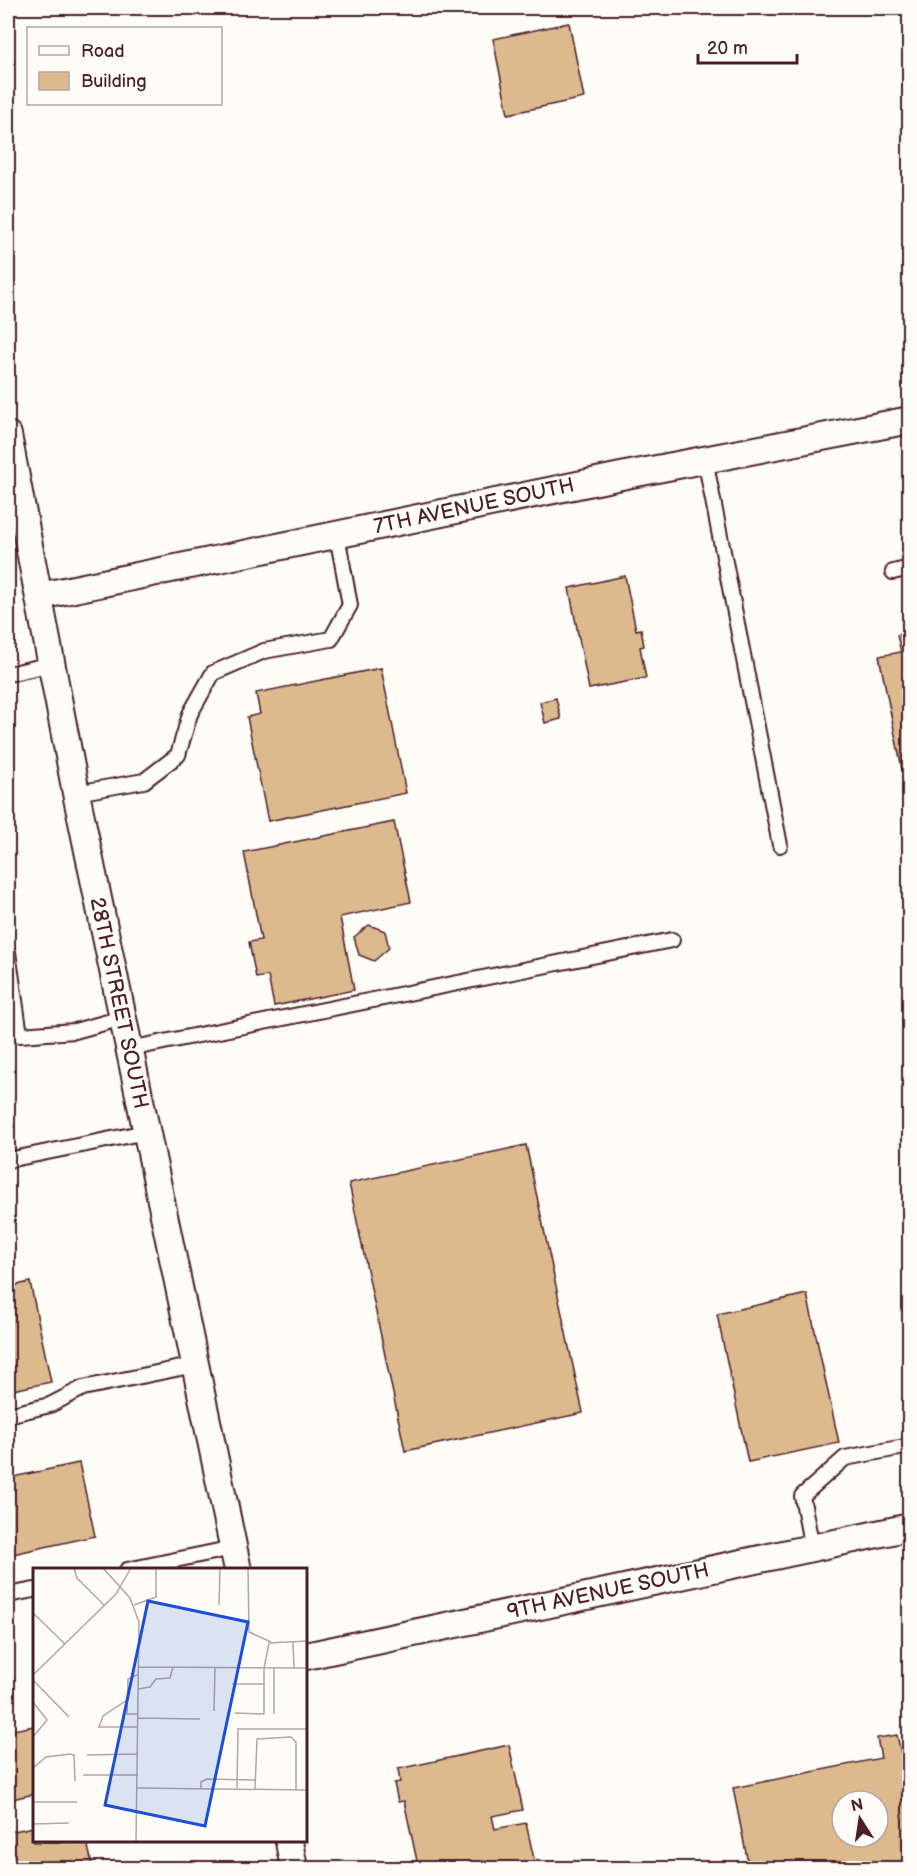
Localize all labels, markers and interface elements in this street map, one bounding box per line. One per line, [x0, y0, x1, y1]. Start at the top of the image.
legend [27, 27, 222, 105]
scale bar [698, 27, 797, 65]
text: 20 m [707, 38, 748, 59]
text: Road [81, 41, 125, 62]
text: Building [81, 71, 147, 92]
street label: 7TH AVENUE SOUTH [372, 473, 576, 539]
street label: 28TH STREET SOUTH [84, 895, 154, 1111]
street label: 9TH AVENUE SOUTH [505, 1557, 711, 1625]
inset map [33, 1568, 308, 1843]
north arrow [830, 1789, 890, 1849]
text: N [849, 1795, 865, 1816]

